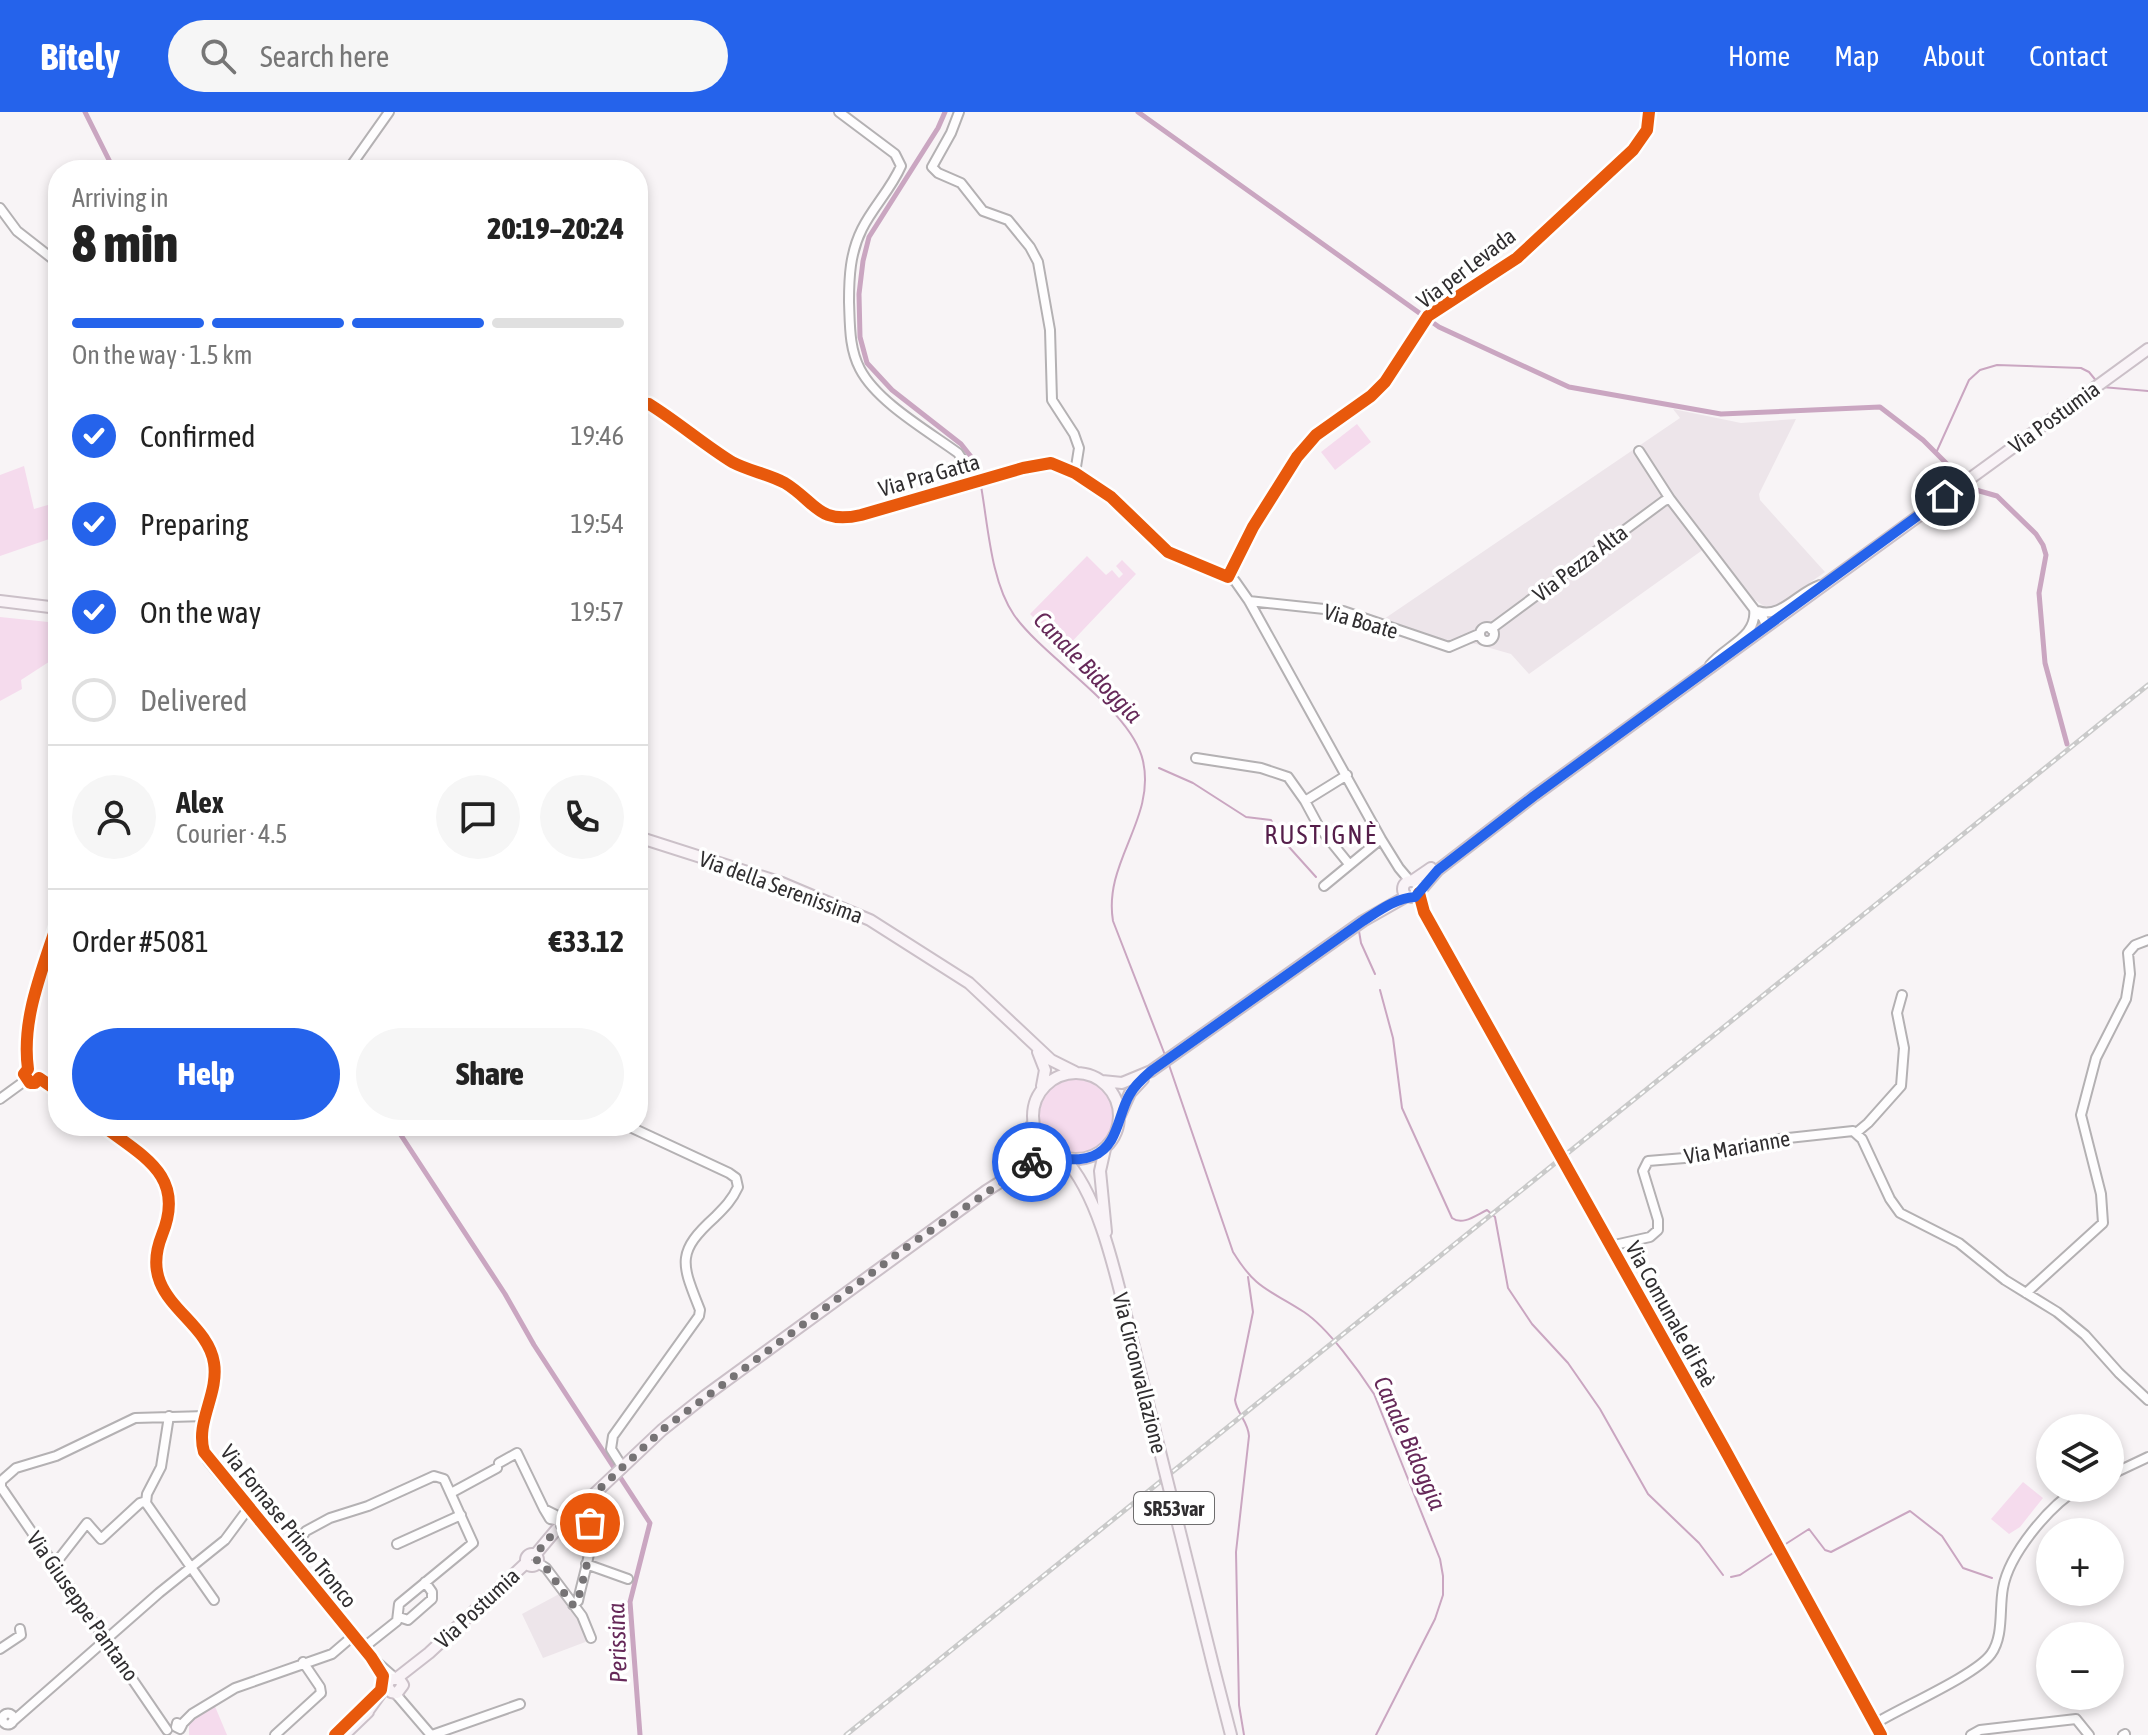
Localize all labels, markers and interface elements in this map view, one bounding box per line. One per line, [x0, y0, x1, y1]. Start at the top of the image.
search box [168, 20, 728, 92]
icon: search [196, 34, 240, 78]
text: Bitely [40, 35, 120, 78]
text: Search here [260, 39, 389, 73]
text: Home [1728, 40, 1790, 72]
text: Map [1834, 40, 1879, 72]
text: About [1923, 40, 1985, 72]
text: Contact [2029, 40, 2108, 72]
text: Arriving in [72, 183, 169, 213]
text: 20:19–20:24 [487, 211, 624, 245]
text: 8 min [72, 213, 178, 273]
street label: Via per Levada [1411, 222, 1521, 314]
text: On the way · 1.5 km [72, 340, 252, 370]
street label: Via Postumia [2004, 375, 2104, 459]
icon: check [72, 414, 116, 458]
text: Confirmed [140, 419, 255, 453]
text: 19:46 [570, 421, 624, 451]
street label: Via Pra Gatta [875, 448, 983, 502]
pin [1911, 462, 1979, 530]
icon: home [1923, 474, 1967, 518]
icon: check [72, 502, 116, 546]
text: Preparing [140, 507, 249, 541]
text: 19:54 [570, 509, 624, 539]
street label: Via Pezza Alta [1527, 519, 1633, 607]
icon: check [72, 590, 116, 634]
text: On the way [140, 595, 261, 629]
text: 19:57 [570, 597, 624, 627]
street label: Via Boate [1321, 598, 1401, 644]
water label: Canale Bidoggia [1029, 606, 1147, 728]
text: Delivered [140, 683, 248, 717]
button: person [72, 775, 156, 859]
button: chat [436, 775, 520, 859]
button: phone [540, 775, 624, 859]
text: Alex [176, 785, 224, 819]
text: Courier · 4.5 [176, 819, 287, 849]
district label: RUSTIGNÈ [1264, 820, 1378, 850]
street label: Via della Serenissima [695, 845, 867, 929]
text: Order #5081 [72, 924, 209, 958]
text: €33.12 [549, 924, 624, 958]
button: Help [72, 1028, 340, 1120]
button: Share [356, 1028, 624, 1120]
courier [992, 1122, 1072, 1202]
street label: Via Marianne [1682, 1125, 1792, 1169]
icon: bike [1010, 1140, 1054, 1184]
street label: Via Comunale di Faè [1620, 1237, 1722, 1391]
street label: Via Circonvallazione [1107, 1290, 1173, 1456]
water label: Canale Bidoggia [1369, 1372, 1451, 1514]
map controls [2036, 1414, 2124, 1710]
button: layers [2036, 1414, 2124, 1502]
street label: Via Fornase Primo Tronco [215, 1439, 363, 1613]
pin [556, 1489, 624, 1557]
road number: SR53var [1134, 1492, 1214, 1524]
icon: bag [568, 1501, 612, 1545]
button: + [2036, 1518, 2124, 1606]
street label: Via Giuseppe Pantano [22, 1526, 144, 1686]
street label: Via Postumia [429, 1562, 525, 1654]
water label: Perissina [602, 1602, 632, 1684]
button: − [2036, 1622, 2124, 1710]

